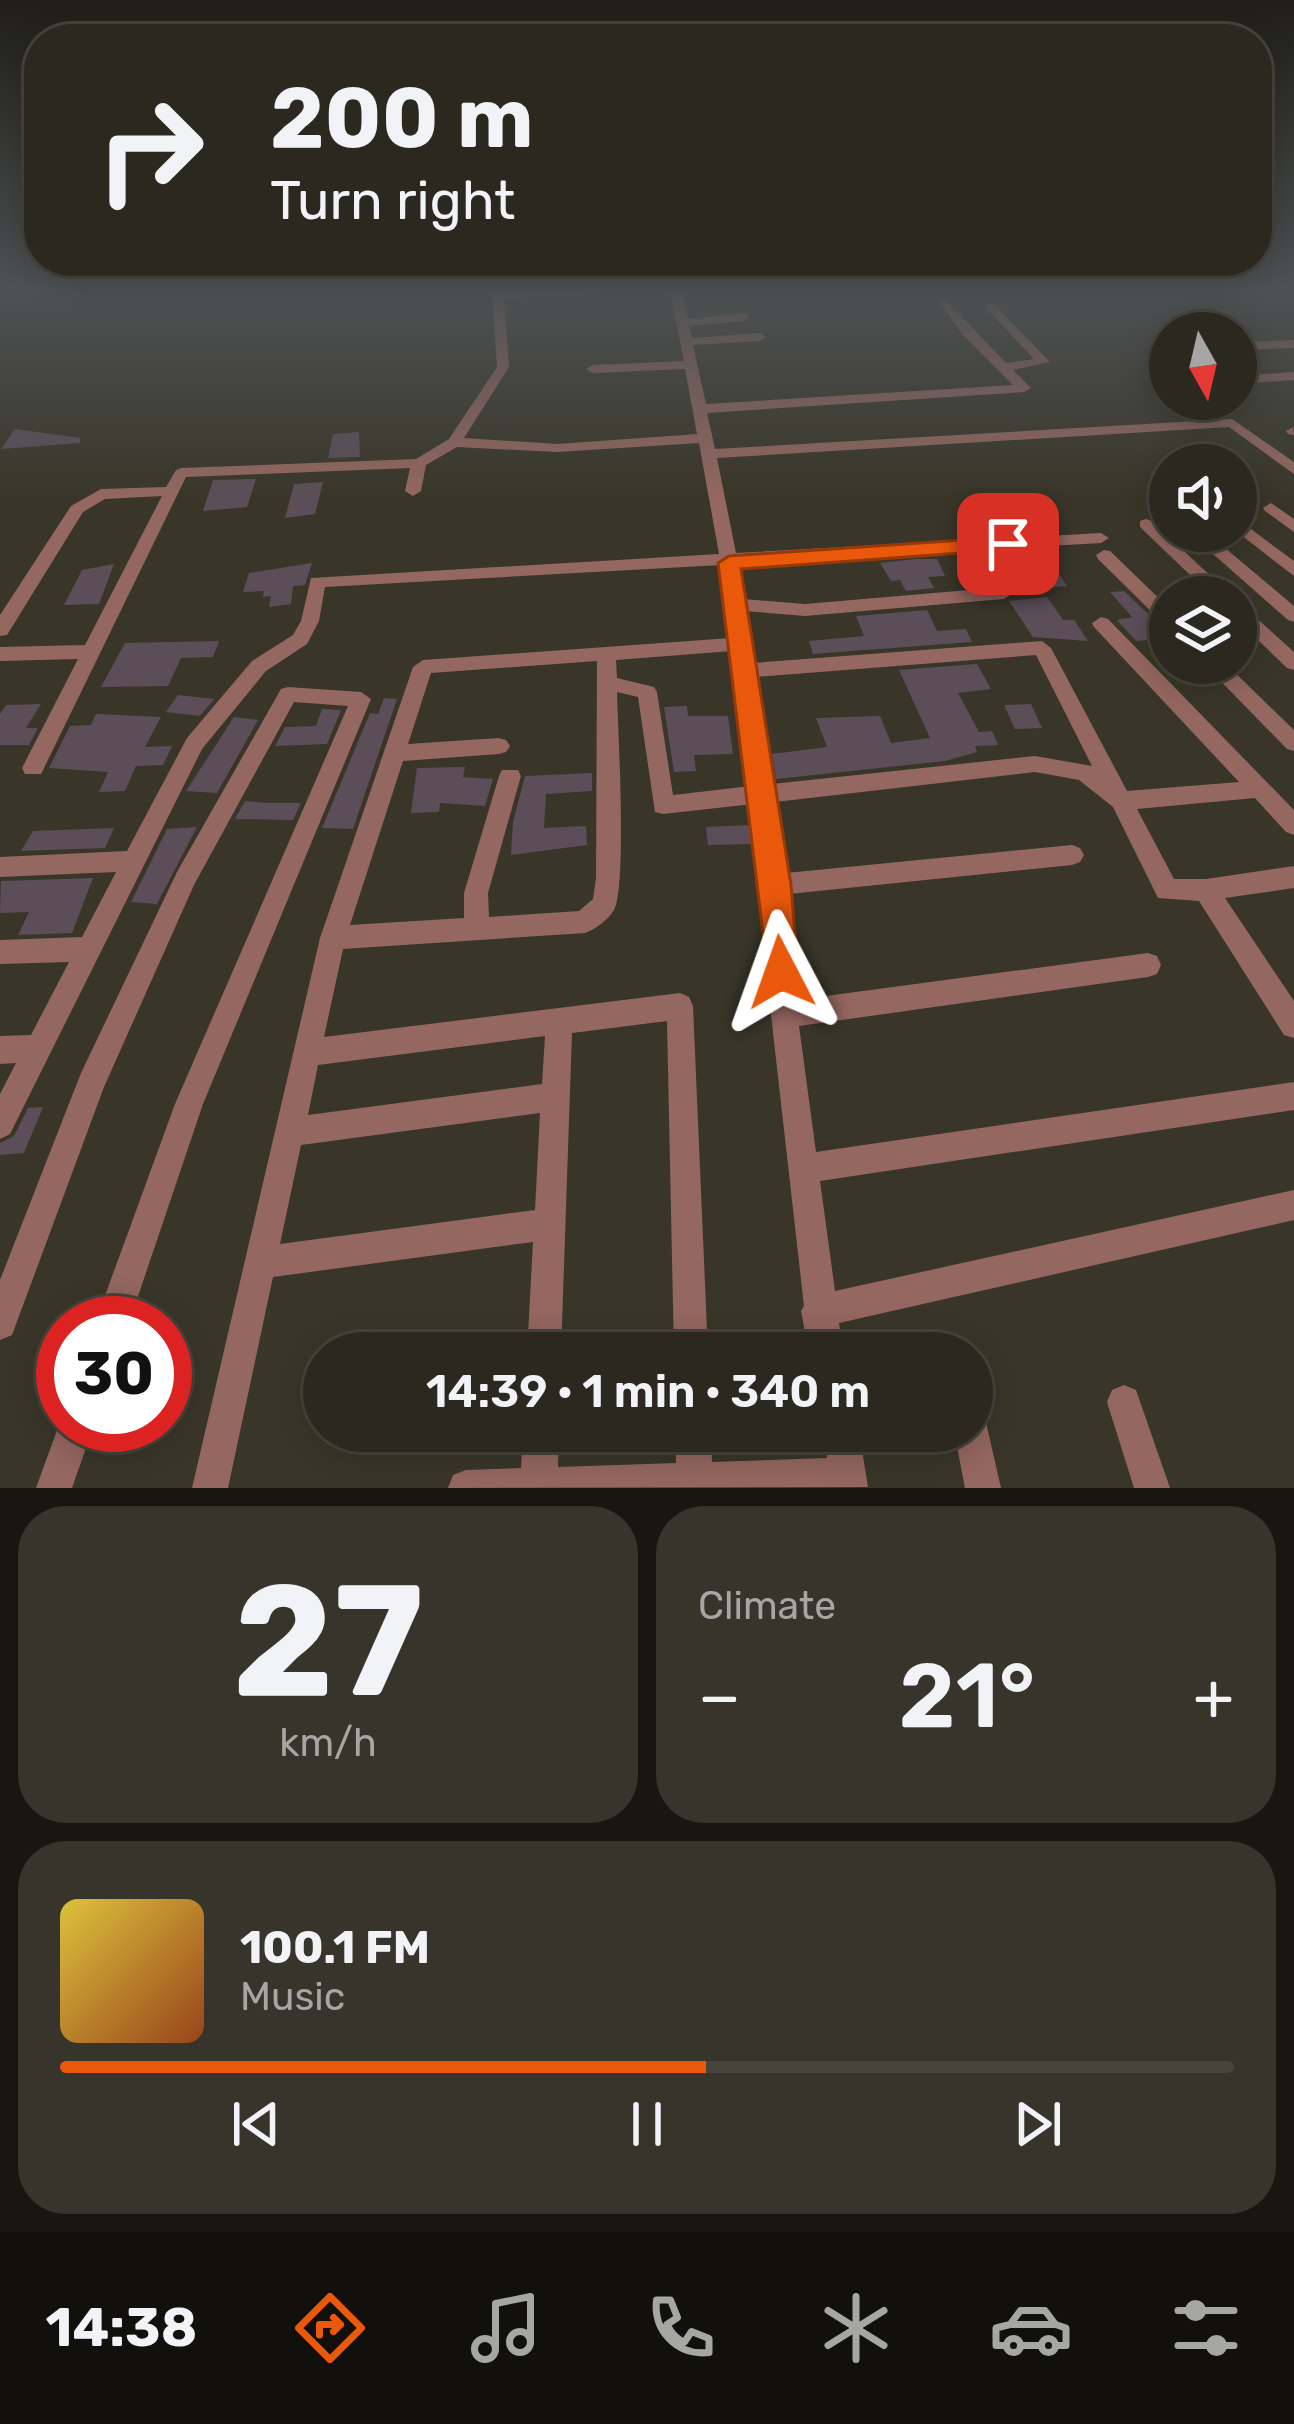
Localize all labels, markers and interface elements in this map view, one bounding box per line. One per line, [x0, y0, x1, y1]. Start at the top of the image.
text: 200 m [270, 68, 534, 168]
icon: right [72, 72, 228, 228]
text: Turn right [270, 169, 515, 233]
north arrow [1149, 312, 1257, 420]
map controls [1149, 312, 1257, 684]
button: sound [1149, 444, 1257, 552]
pin [957, 493, 1059, 595]
icon: arrive [975, 511, 1041, 577]
button: layers [1149, 576, 1257, 684]
position arrow [718, 909, 844, 1035]
speed limit sign: 30 [36, 1296, 192, 1452]
text: 14:39 · 1 min · 340 m [426, 1365, 870, 1418]
text: 27 [233, 1549, 423, 1734]
text: Climate [698, 1583, 836, 1629]
text: 21° [899, 1643, 1035, 1750]
text: − [698, 1657, 741, 1736]
text: + [1193, 1657, 1234, 1736]
text: km/h [279, 1720, 377, 1766]
text: 100.1 FM [240, 1921, 430, 1974]
text: Music [240, 1974, 345, 2020]
icon: previous [223, 2091, 289, 2157]
icon: pause [614, 2091, 680, 2157]
icon: next [1005, 2091, 1071, 2157]
icon: directions [288, 2286, 372, 2370]
icon: music [464, 2286, 548, 2370]
icon: phone [639, 2286, 723, 2370]
icon: climate [814, 2286, 898, 2370]
icon: car [989, 2286, 1073, 2370]
icon: filters [1164, 2286, 1248, 2370]
text: 14:38 [46, 2296, 197, 2360]

